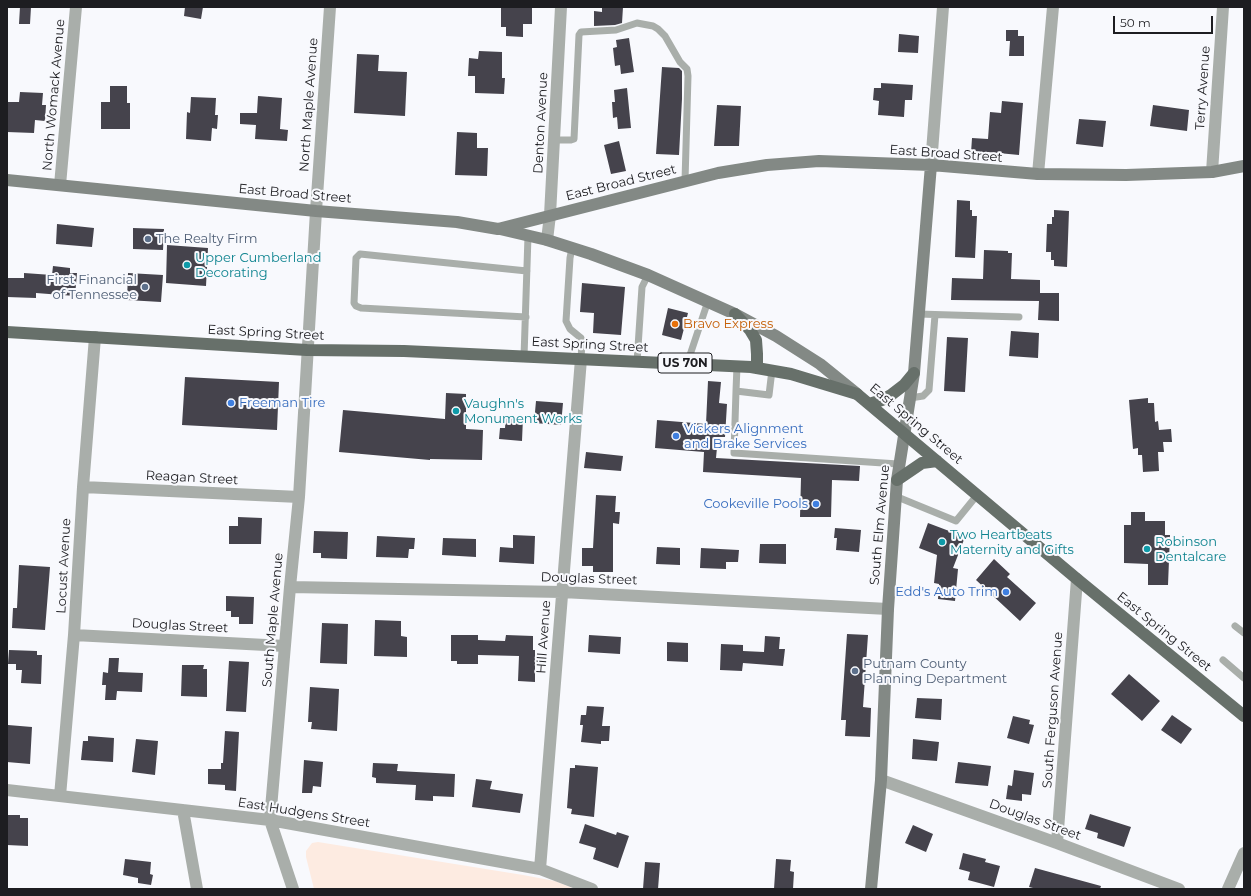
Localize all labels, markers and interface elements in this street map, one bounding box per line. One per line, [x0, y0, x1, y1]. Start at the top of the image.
scale bar [1115, 8, 1215, 34]
text: 50 m [1120, 15, 1151, 30]
street label: North Womack Avenue [40, 18, 68, 172]
street label: North Maple Avenue [297, 37, 321, 173]
street label: Terry Avenue [1192, 45, 1214, 131]
street label: Denton Avenue [531, 72, 551, 174]
street label: East Broad Street [889, 142, 1003, 166]
street label: East Broad Street [564, 162, 678, 204]
street label: East Broad Street [238, 181, 352, 207]
place label: The Realty Firm [156, 231, 258, 247]
marker: The Realty Firm [143, 234, 153, 244]
place label: Upper Cumberland Decorating [195, 250, 321, 281]
marker: Upper Cumberland Decorating [182, 260, 192, 270]
place label: First Financial of Tennessee [46, 272, 137, 303]
marker: First Financial of Tennessee [140, 282, 150, 292]
place label: Bravo Express [683, 316, 773, 332]
marker: Bravo Express [670, 319, 680, 329]
street label: East Spring Street [207, 322, 325, 344]
street label: East Spring Street [531, 334, 649, 356]
road number: US 70N [658, 353, 712, 373]
street label: East Spring Street [866, 380, 966, 468]
place label: Freeman Tire [239, 395, 325, 411]
place label: Vaughn's Monument Works [464, 396, 582, 427]
marker: Freeman Tire [226, 398, 236, 408]
marker: Vaughn's Monument Works [451, 406, 461, 416]
place label: Vickers Alignment and Brake Services [684, 421, 807, 452]
marker: Vickers Alignment and Brake Services [671, 431, 681, 441]
street label: South Elm Avenue [867, 464, 893, 586]
street label: Reagan Street [145, 468, 239, 488]
place label: Cookeville Pools [703, 496, 808, 512]
marker: Cookeville Pools [811, 499, 821, 509]
street label: Locust Avenue [54, 518, 74, 614]
place label: Two Heartbeats Maternity and Gifts [950, 527, 1074, 558]
place label: Robinson Dentalcare [1155, 534, 1226, 565]
marker: Two Heartbeats Maternity and Gifts [937, 537, 947, 547]
marker: Robinson Dentalcare [1142, 544, 1152, 554]
street label: South Maple Avenue [259, 552, 287, 688]
street label: Douglas Street [540, 570, 638, 588]
place label: Edd's Auto Trim [895, 584, 998, 600]
marker: Edd's Auto Trim [1001, 587, 1011, 597]
street label: East Spring Street [1114, 589, 1214, 675]
street label: Hill Avenue [534, 600, 554, 674]
street label: Douglas Street [131, 616, 229, 636]
street label: South Ferguson Avenue [1040, 631, 1066, 789]
place label: Putnam County Planning Department [863, 656, 1007, 687]
marker: Putnam County Planning Department [850, 666, 860, 676]
street label: East Hudgens Street [237, 795, 371, 831]
street label: Douglas Street [987, 796, 1083, 844]

